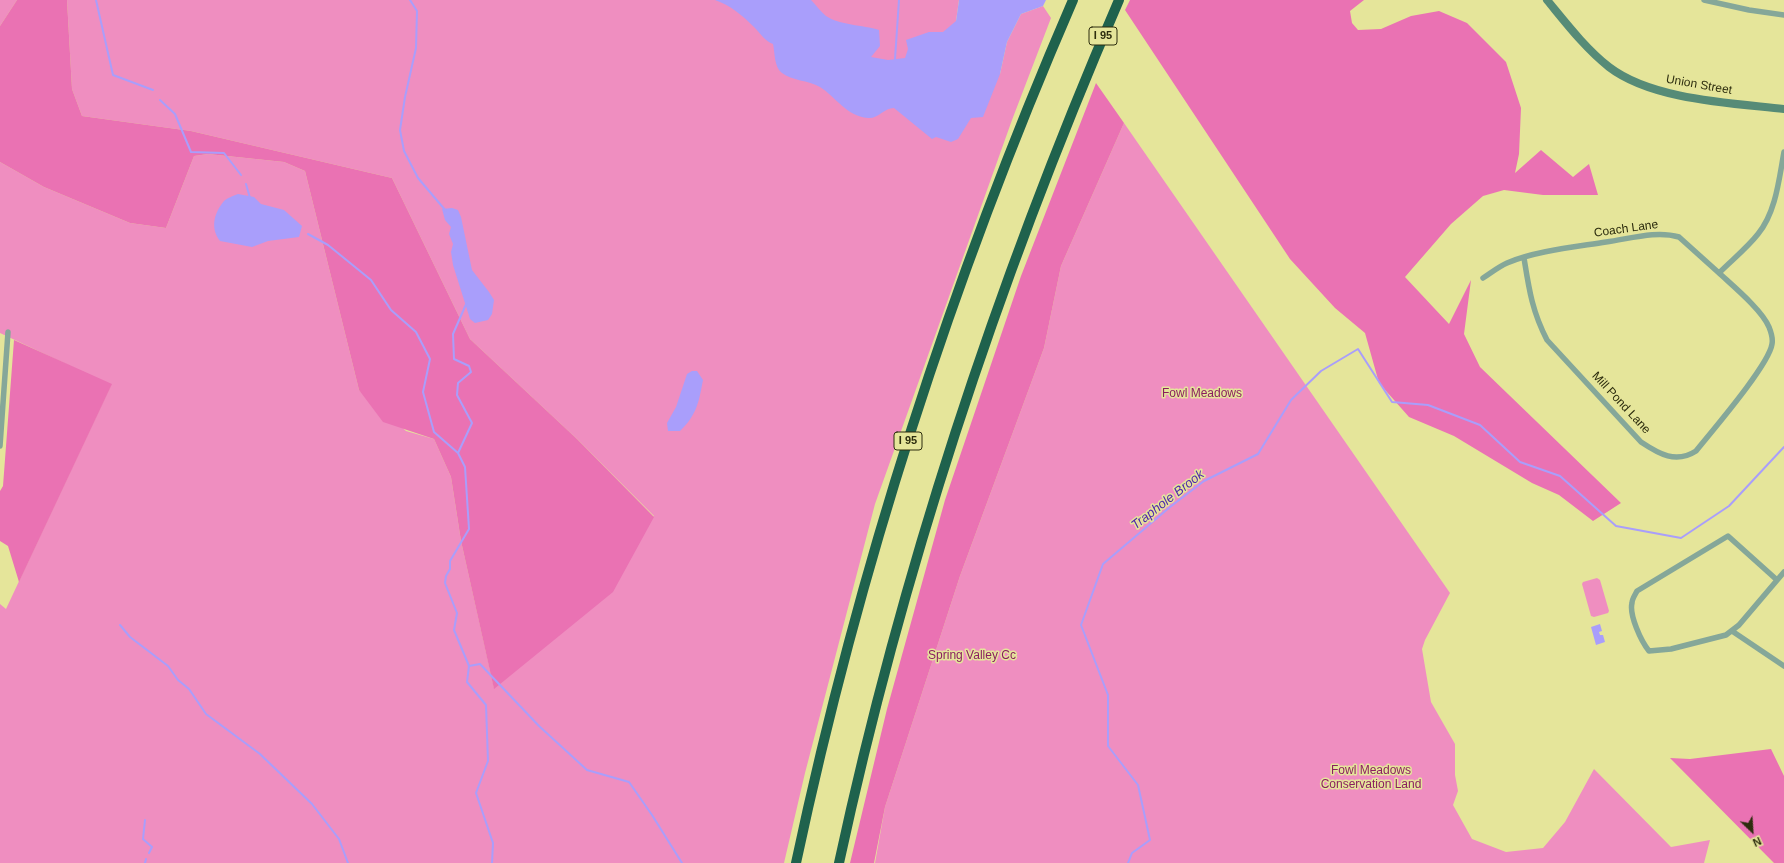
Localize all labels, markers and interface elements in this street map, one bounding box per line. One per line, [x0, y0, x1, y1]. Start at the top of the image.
road number: I 95 [1089, 27, 1117, 45]
street label: Union Street [1665, 72, 1733, 98]
street label: Coach Lane [1593, 217, 1659, 241]
street label: Mill Pond Lane [1589, 369, 1653, 437]
park label: Fowl Meadows [1162, 387, 1242, 401]
road number: I 95 [894, 432, 922, 450]
water label: Traphole Brook [1129, 467, 1207, 533]
park label: Spring Valley Cc [928, 649, 1016, 663]
park label: Fowl Meadows Conservation Land [1321, 764, 1421, 792]
north arrow [1732, 811, 1772, 851]
text: N [1751, 835, 1763, 849]

